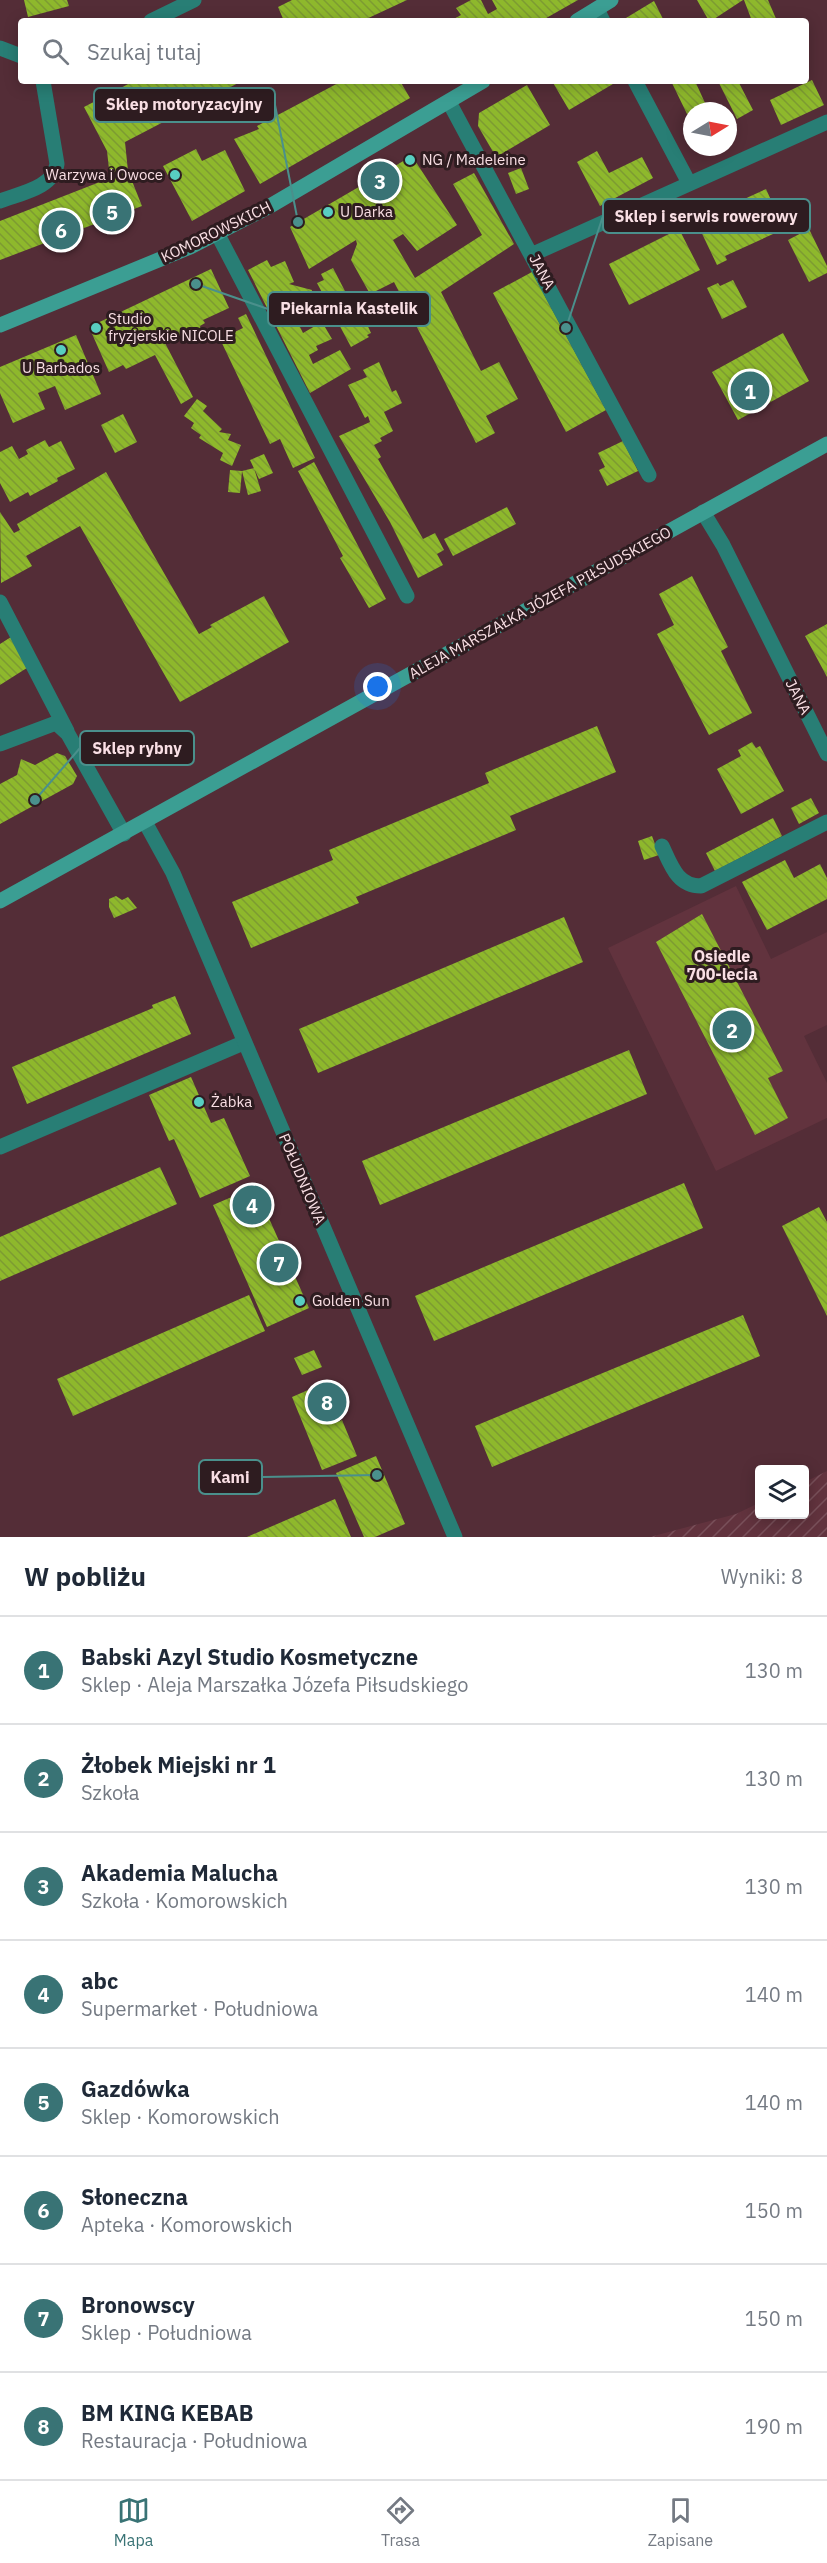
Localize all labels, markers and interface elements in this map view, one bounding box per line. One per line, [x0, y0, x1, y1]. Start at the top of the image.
search box [18, 18, 809, 84]
icon: search [39, 35, 72, 68]
text: Szukaj tutaj [87, 37, 202, 66]
callout: Sklep motoryzacyjny [94, 88, 275, 122]
text: Sklep motoryzacyjny [106, 94, 263, 114]
north arrow [683, 102, 737, 156]
place label: NG / Madeleine [422, 150, 526, 169]
marker: NG / Madeleine [403, 153, 417, 167]
pin: 3 [360, 158, 400, 204]
place label: Warzywa i Owoce [45, 165, 163, 184]
marker: Warzywa i Owoce [168, 168, 182, 182]
pin: 5 [92, 190, 132, 234]
street label: KOMOROWSKICH [158, 197, 274, 266]
callout: Sklep i serwis rowerowy [603, 199, 810, 233]
place label: U Darka [340, 202, 393, 221]
marker: U Darka [321, 205, 335, 219]
text: Sklep i serwis rowerowy [614, 206, 798, 226]
pin: 6 [42, 208, 80, 252]
street label: JANA [525, 251, 560, 293]
callout: Piekarnia Kastelik [268, 292, 430, 326]
text: Piekarnia Kastelik [280, 298, 419, 318]
place label: Studio fryzjerskie NICOLE [108, 309, 234, 345]
marker: Studio fryzjerskie NICOLE [89, 321, 103, 335]
marker: U Barbados [54, 343, 68, 357]
place label: U Barbados [22, 358, 100, 377]
pin: 1 [730, 368, 770, 414]
street label: ALEJA MARSZAŁKA JÓZEFA PIŁSUDSKIEGO [405, 522, 674, 683]
your location [363, 672, 392, 701]
street label: JANA [781, 676, 816, 718]
callout: Sklep rybny [80, 731, 194, 765]
text: Sklep rybny [92, 738, 182, 758]
district label: Osiedle 700-lecia [686, 946, 758, 984]
pin: 2 [712, 1008, 752, 1052]
place label: Żabka [211, 1092, 252, 1111]
marker: Żabka [192, 1095, 206, 1109]
street label: POŁUDNIOWA [275, 1130, 330, 1228]
pin: 4 [232, 1182, 272, 1228]
pin: 7 [260, 1240, 298, 1286]
place label: Golden Sun [312, 1291, 390, 1310]
marker: Golden Sun [293, 1294, 307, 1308]
pin: 8 [308, 1380, 346, 1424]
callout: Kami [199, 1460, 262, 1494]
map controls [755, 1465, 809, 1519]
button: layers [755, 1465, 809, 1519]
text: Kami [211, 1467, 249, 1487]
text: W pobliżu [24, 1559, 146, 1593]
text: Wyniki: 8 [721, 1563, 803, 1590]
text: Babski Azyl Studio Kosmetyczne [81, 1642, 418, 1671]
text: 1 [38, 1657, 50, 1684]
text: 130 m [745, 1657, 803, 1684]
text: Sklep · Aleja Marszałka Józefa Piłsudskiego [81, 1671, 468, 1698]
text: Żłobek Miejski nr 1 [81, 1750, 276, 1779]
text: 2 [38, 1765, 50, 1792]
text: 130 m [745, 1765, 803, 1792]
text: Szkoła [81, 1779, 140, 1806]
text: Akademia Malucha [81, 1858, 278, 1887]
text: 3 [38, 1873, 50, 1900]
text: 130 m [745, 1873, 803, 1900]
text: Szkoła · Komorowskich [81, 1887, 288, 1914]
text: abc [81, 1966, 118, 1995]
text: 4 [38, 1981, 50, 2008]
text: 140 m [745, 1981, 803, 2008]
text: Supermarket · Południowa [81, 1995, 318, 2022]
text: Gazdówka [81, 2074, 190, 2103]
text: 5 [38, 2089, 50, 2116]
text: 140 m [745, 2089, 803, 2116]
text: Sklep · Komorowskich [81, 2103, 280, 2130]
text: Słoneczna [81, 2182, 188, 2211]
text: 6 [38, 2197, 50, 2224]
text: 150 m [745, 2197, 803, 2224]
text: Apteka · Komorowskich [81, 2211, 293, 2238]
text: Bronowscy [81, 2290, 195, 2319]
text: 7 [38, 2305, 50, 2332]
text: 150 m [745, 2305, 803, 2332]
text: Sklep · Południowa [81, 2319, 252, 2346]
text: BM KING KEBAB [81, 2398, 253, 2427]
text: 8 [38, 2413, 50, 2440]
text: 190 m [745, 2413, 803, 2440]
text: Restauracja · Południowa [81, 2427, 308, 2454]
tab: Mapa [114, 2494, 153, 2550]
tab: Trasa [381, 2494, 420, 2550]
tab: Zapisane [648, 2494, 713, 2550]

